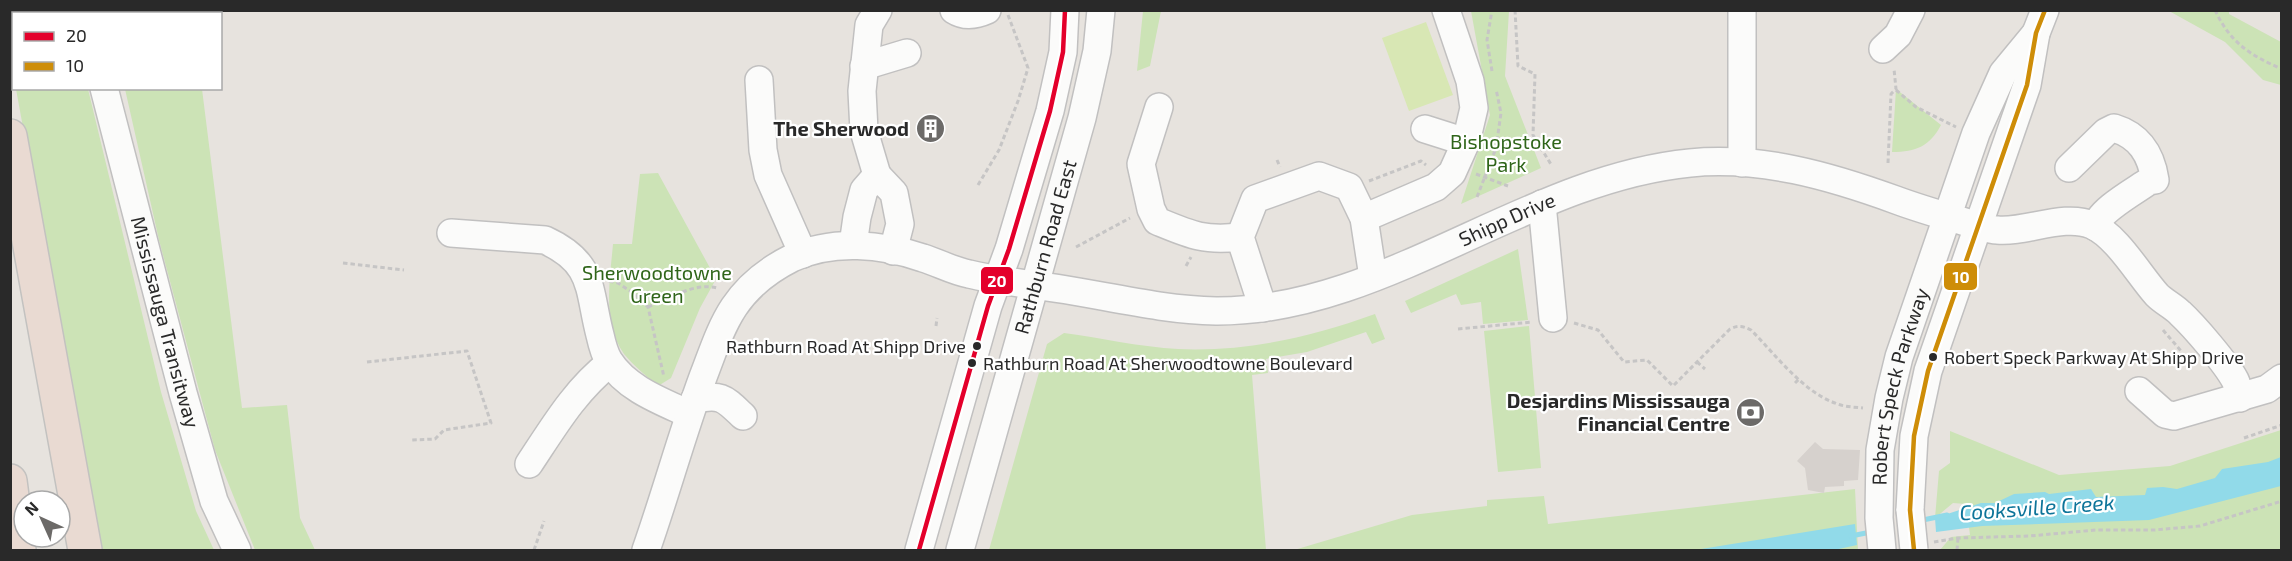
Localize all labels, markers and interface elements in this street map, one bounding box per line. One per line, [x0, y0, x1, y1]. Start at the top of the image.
legend [12, 12, 222, 90]
text: 20 [66, 24, 87, 46]
text: 10 [66, 54, 84, 76]
building icon: The Sherwood [914, 113, 946, 145]
place label: The Sherwood [773, 116, 909, 140]
park label: Bishopstoke Park [1450, 129, 1562, 176]
street label: Rathburn Road East [1009, 156, 1081, 337]
street label: Shipp Drive [1455, 187, 1558, 251]
street label: Mississauga Transitway [127, 214, 205, 431]
park label: Sherwoodtowne Green [582, 260, 732, 307]
line badge: 10 [1943, 262, 1978, 291]
line badge: 20 [980, 266, 1014, 295]
text: 10 [1952, 267, 1970, 286]
text: 20 [987, 271, 1007, 290]
street label: Robert Speck Parkway [1866, 284, 1933, 486]
place label: Rathburn Road At Shipp Drive [726, 335, 966, 357]
marker: Rathburn Road At Shipp Drive [971, 340, 983, 352]
place label: Robert Speck Parkway At Shipp Drive [1944, 346, 2244, 368]
marker: Robert Speck Parkway At Shipp Drive [1927, 351, 1939, 363]
place label: Rathburn Road At Sherwoodtowne Boulevard [983, 352, 1353, 374]
marker: Rathburn Road At Sherwoodtowne Boulevard [966, 357, 978, 369]
place label: Desjardins Mississauga Financial Centre [1507, 388, 1730, 435]
bank icon: Desjardins Mississauga Financial Centre [1735, 397, 1767, 429]
north arrow [12, 489, 72, 549]
water label: Cooksville Creek [1959, 489, 2115, 524]
text: N [20, 497, 42, 519]

